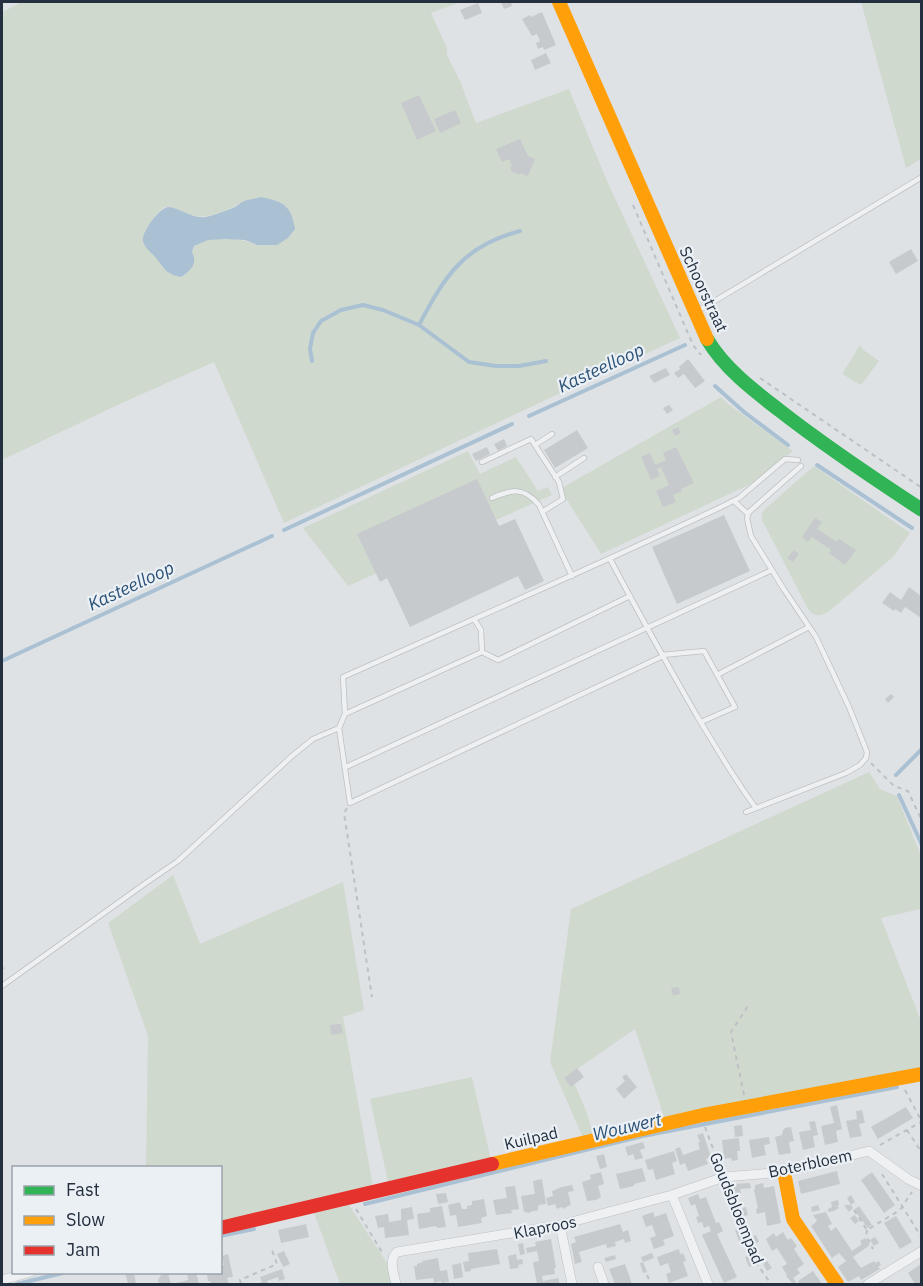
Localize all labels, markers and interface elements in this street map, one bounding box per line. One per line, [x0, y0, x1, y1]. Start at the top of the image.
street label: Schoorstraat [675, 243, 733, 335]
water label: Kasteelloop [554, 338, 648, 398]
water label: Kasteelloop [84, 556, 178, 616]
water label: Wouwert [590, 1107, 665, 1146]
street label: Kuilpad [502, 1122, 560, 1154]
street label: Boterbloem [766, 1144, 854, 1182]
street label: Goudsbloempad [705, 1149, 769, 1267]
legend [12, 1166, 222, 1274]
text: Fast [66, 1178, 100, 1201]
text: Slow [66, 1208, 105, 1231]
street label: Klaproos [512, 1211, 578, 1243]
text: Jam [66, 1238, 101, 1261]

